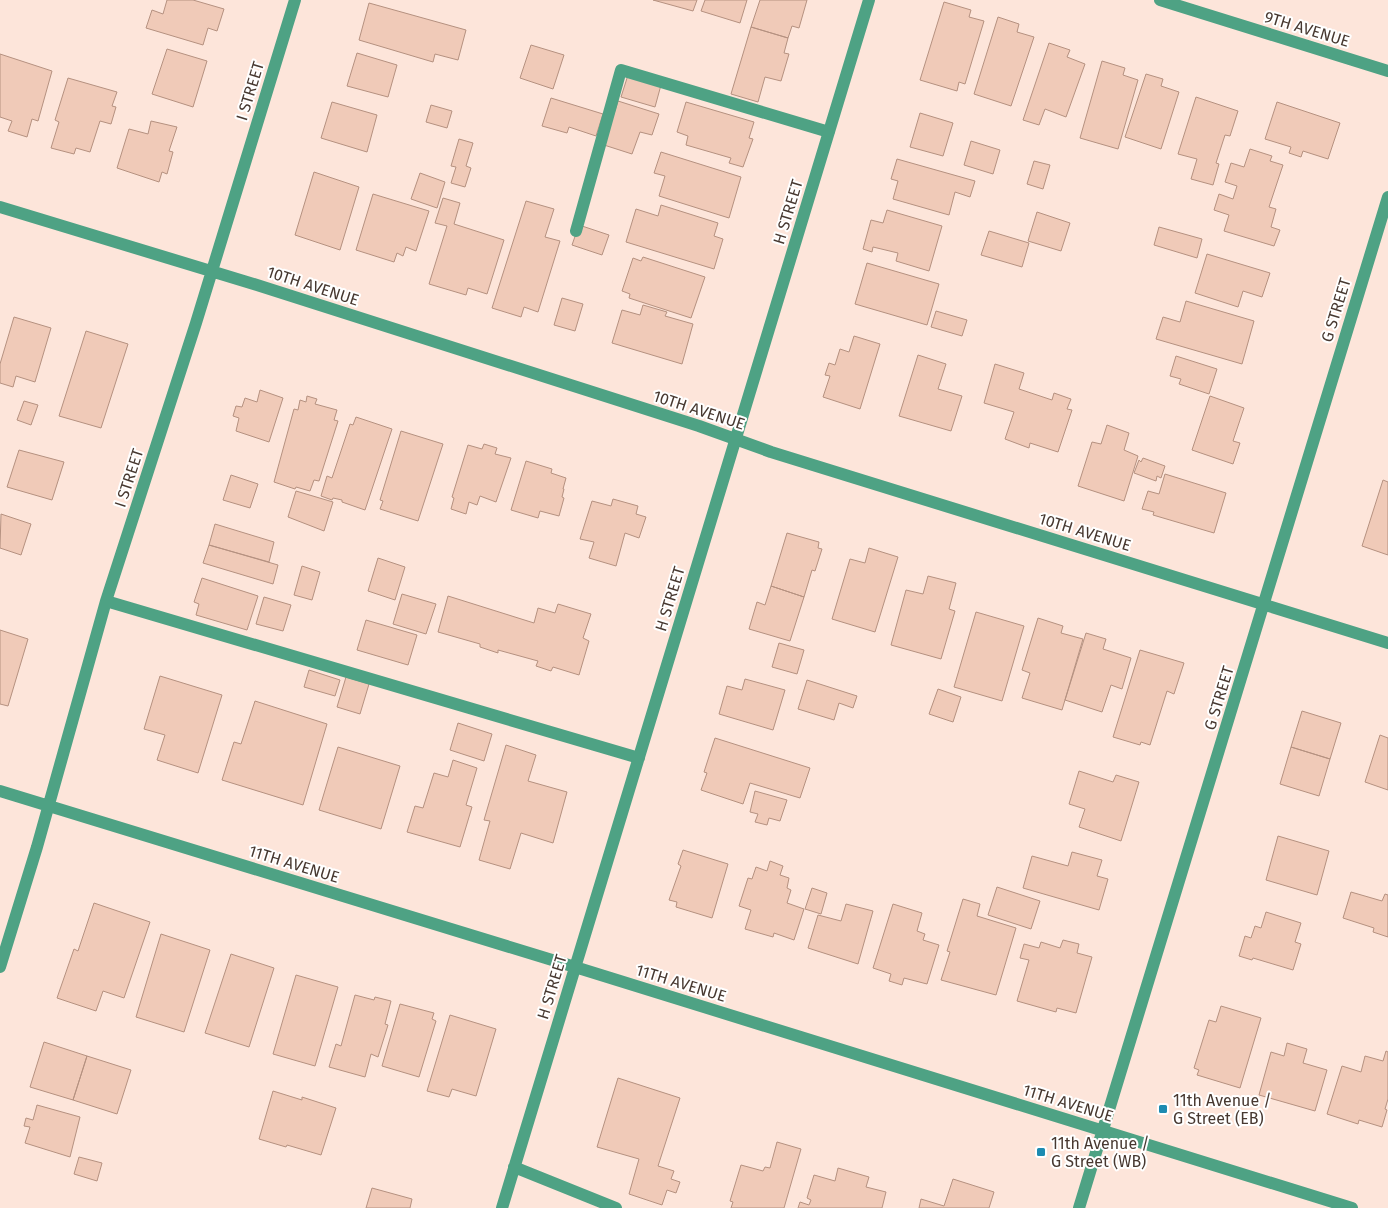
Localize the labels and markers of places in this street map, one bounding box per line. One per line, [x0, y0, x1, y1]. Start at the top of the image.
place label: 11th Avenue / G Street (EB) [1173, 1091, 1272, 1128]
marker: 11th Avenue / G Street (EB) [1157, 1103, 1169, 1115]
place label: 11th Avenue / G Street (WB) [1051, 1134, 1150, 1171]
marker: 11th Avenue / G Street (WB) [1035, 1146, 1047, 1158]

